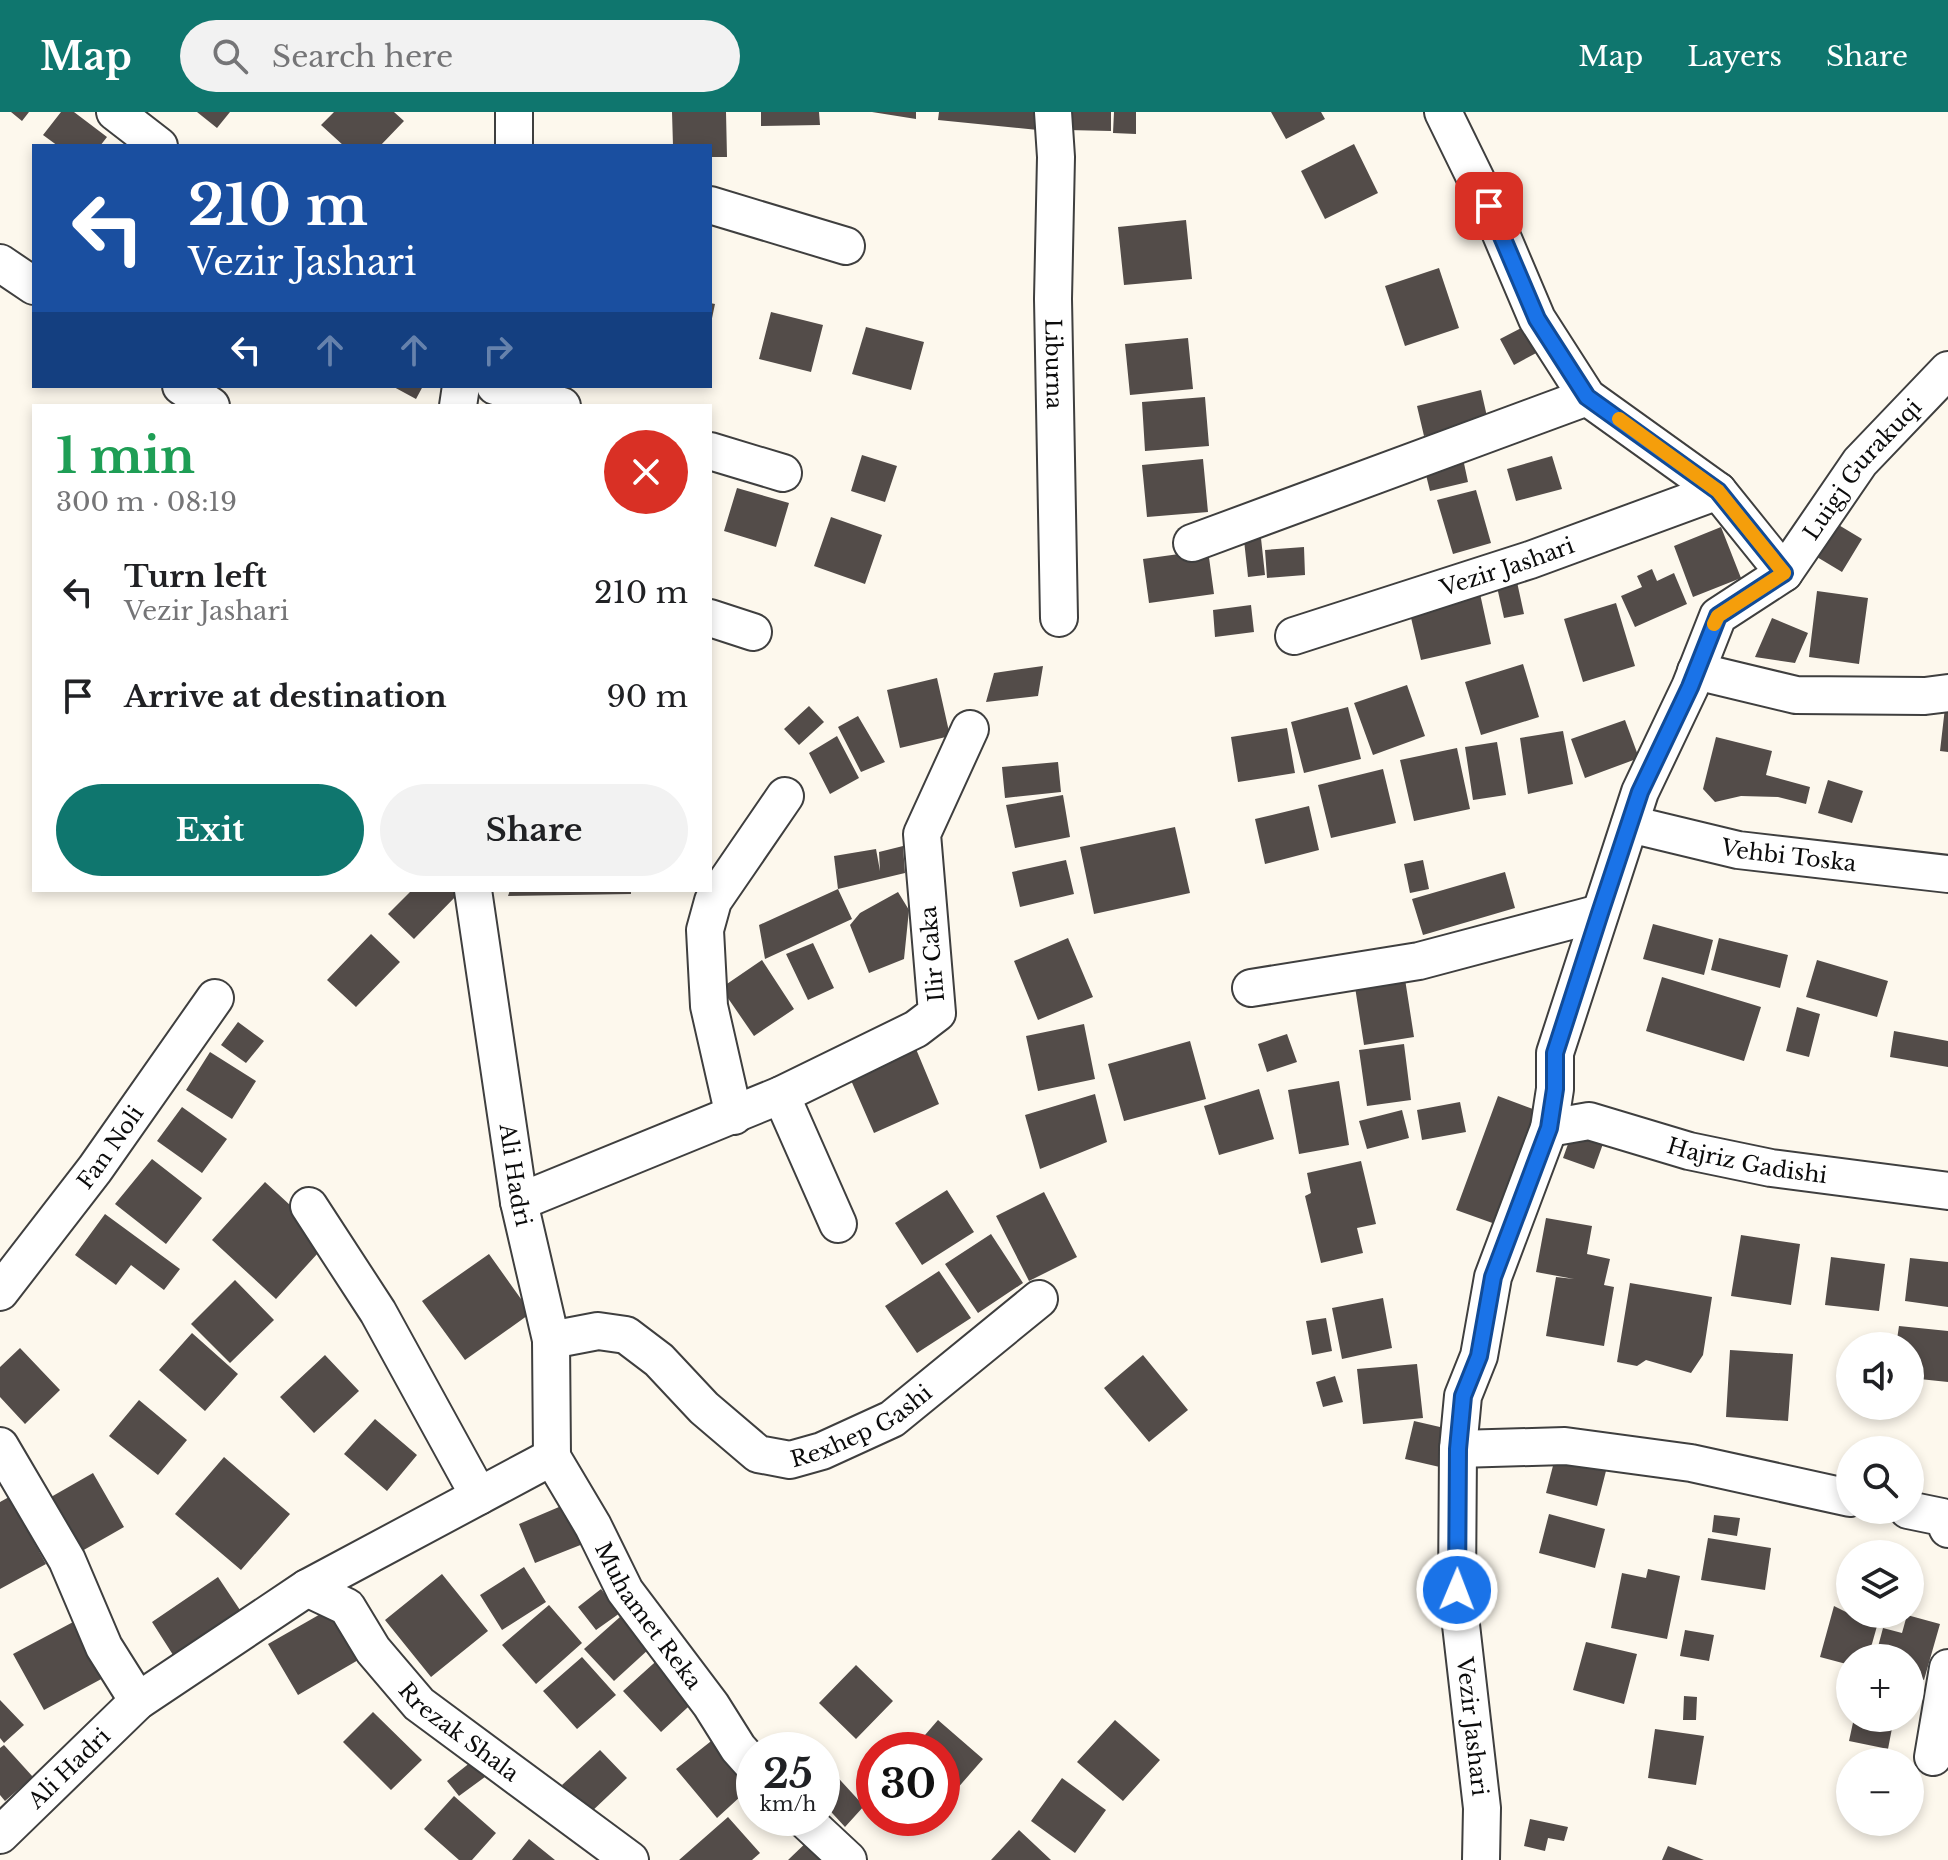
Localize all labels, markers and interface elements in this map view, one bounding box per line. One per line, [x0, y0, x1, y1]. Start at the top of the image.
search box [180, 20, 740, 92]
text: Map [40, 33, 132, 80]
icon: search [208, 34, 252, 78]
text: Search here [272, 38, 453, 75]
text: Map [1578, 39, 1643, 74]
text: Layers [1687, 39, 1782, 74]
text: Share [1826, 39, 1908, 74]
text: 210 m [188, 171, 368, 240]
pin [1455, 172, 1523, 240]
icon: left [56, 176, 160, 280]
icon: arrive [1467, 184, 1511, 228]
text: Vezir Jashari [188, 240, 416, 285]
street label: Liburna [1039, 318, 1068, 410]
icon: left [224, 328, 268, 372]
icon: ahead [308, 328, 352, 372]
icon: ahead [392, 328, 436, 372]
icon: right [476, 328, 520, 372]
street label: Luigj Gurakuqi [1798, 393, 1927, 545]
text: 1 min [56, 426, 195, 486]
button: close [604, 430, 688, 514]
text: 300 m · 08:19 [56, 486, 237, 518]
street label: Vezir Jashari [1436, 532, 1578, 602]
text: Turn left [124, 558, 267, 595]
icon: left [56, 570, 100, 614]
text: 210 m [594, 574, 688, 611]
text: Vezir Jashari [124, 595, 289, 627]
icon: arrive [56, 674, 100, 718]
text: Arrive at destination [124, 678, 447, 715]
text: 90 m [606, 678, 688, 715]
button: Exit [56, 784, 364, 876]
button: Share [380, 784, 688, 876]
street label: Vehbi Toska [1717, 833, 1858, 878]
street label: Ilir Caka [915, 904, 950, 1003]
street label: Fan Noli [72, 1100, 150, 1194]
street label: Ali Hadri [493, 1121, 537, 1229]
street label: Hajriz Gadishi [1664, 1132, 1829, 1189]
map controls [1836, 1332, 1924, 1836]
button: sound [1836, 1332, 1924, 1420]
street label: Rexhep Gashi [788, 1379, 938, 1473]
button: search [1836, 1436, 1924, 1524]
street label: Muhamet Reka [589, 1538, 708, 1695]
button: layers [1836, 1540, 1924, 1628]
position arrow [1415, 1548, 1499, 1632]
button: + [1836, 1644, 1924, 1732]
street label: Vezir Jashari [1451, 1655, 1494, 1798]
street label: Rrezak Shala [393, 1677, 525, 1788]
street label: Ali Hadri [22, 1722, 116, 1815]
speed limit sign: 30 [856, 1732, 960, 1836]
button: − [1836, 1748, 1924, 1836]
text: 25 [763, 1749, 813, 1799]
text: km/h [760, 1792, 816, 1816]

